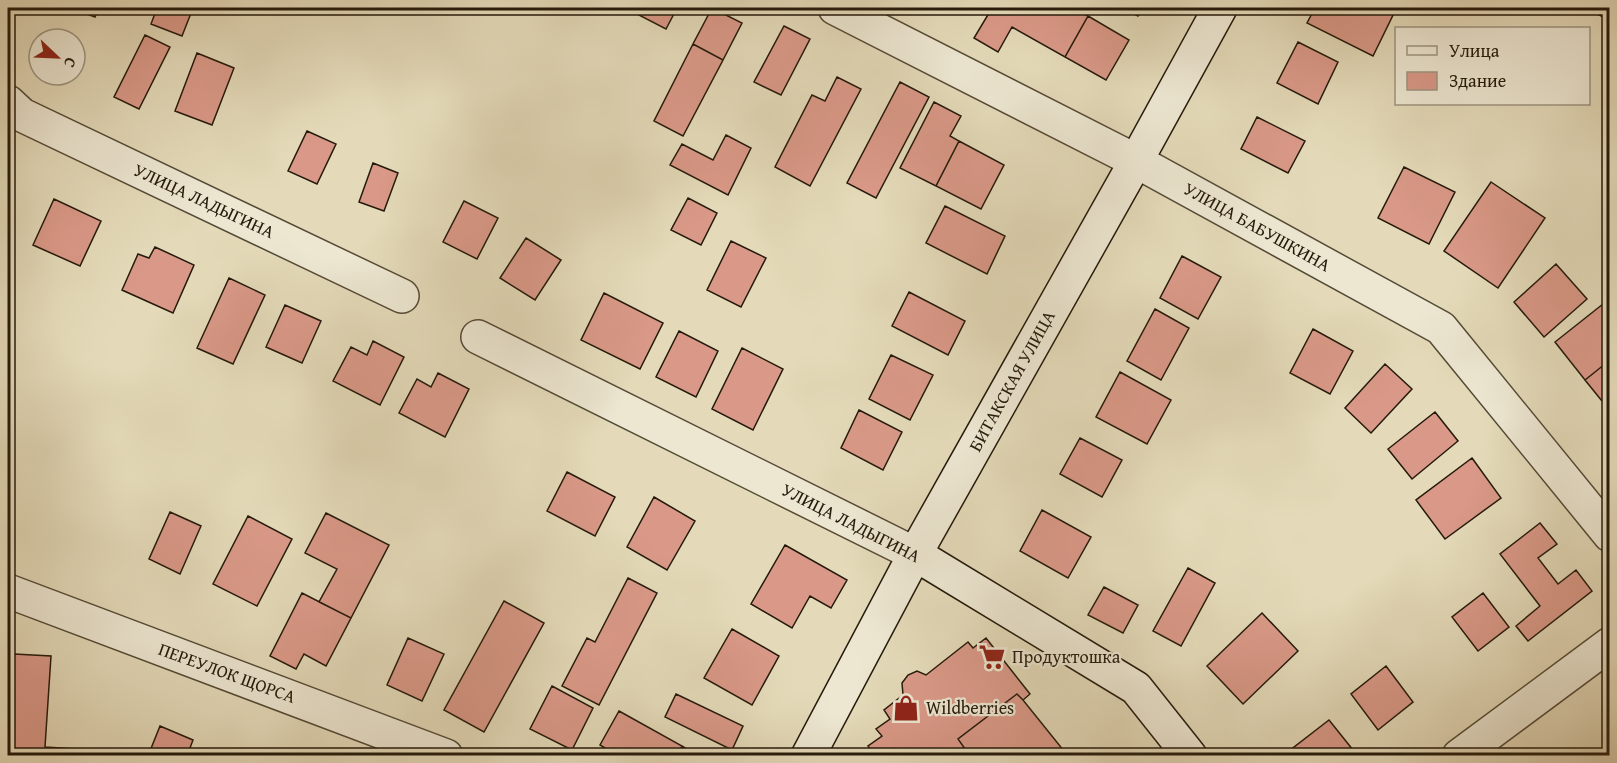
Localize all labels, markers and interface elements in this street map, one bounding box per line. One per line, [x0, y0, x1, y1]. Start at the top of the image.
north arrow [27, 27, 87, 87]
legend [1395, 27, 1590, 105]
text: Улица [1449, 37, 1500, 64]
text: С [58, 54, 84, 72]
text: Здание [1449, 67, 1506, 94]
street label: УЛИЦА ЛАДЫГИНА [129, 156, 279, 245]
street label: УЛИЦА БАБУШКИНА [1179, 175, 1336, 278]
street label: БИТАКСКАЯ УЛИЦА [962, 305, 1062, 456]
street label: УЛИЦА ЛАДЫГИНА [777, 476, 925, 569]
street label: ПЕРЕУЛОК ЩОРСА [155, 635, 300, 710]
supermarket icon: Продуктошка [977, 642, 1007, 672]
place label: Продуктошка [1012, 643, 1121, 670]
shop icon: Wildberries [891, 693, 921, 723]
place label: Wildberries [926, 694, 1014, 721]

